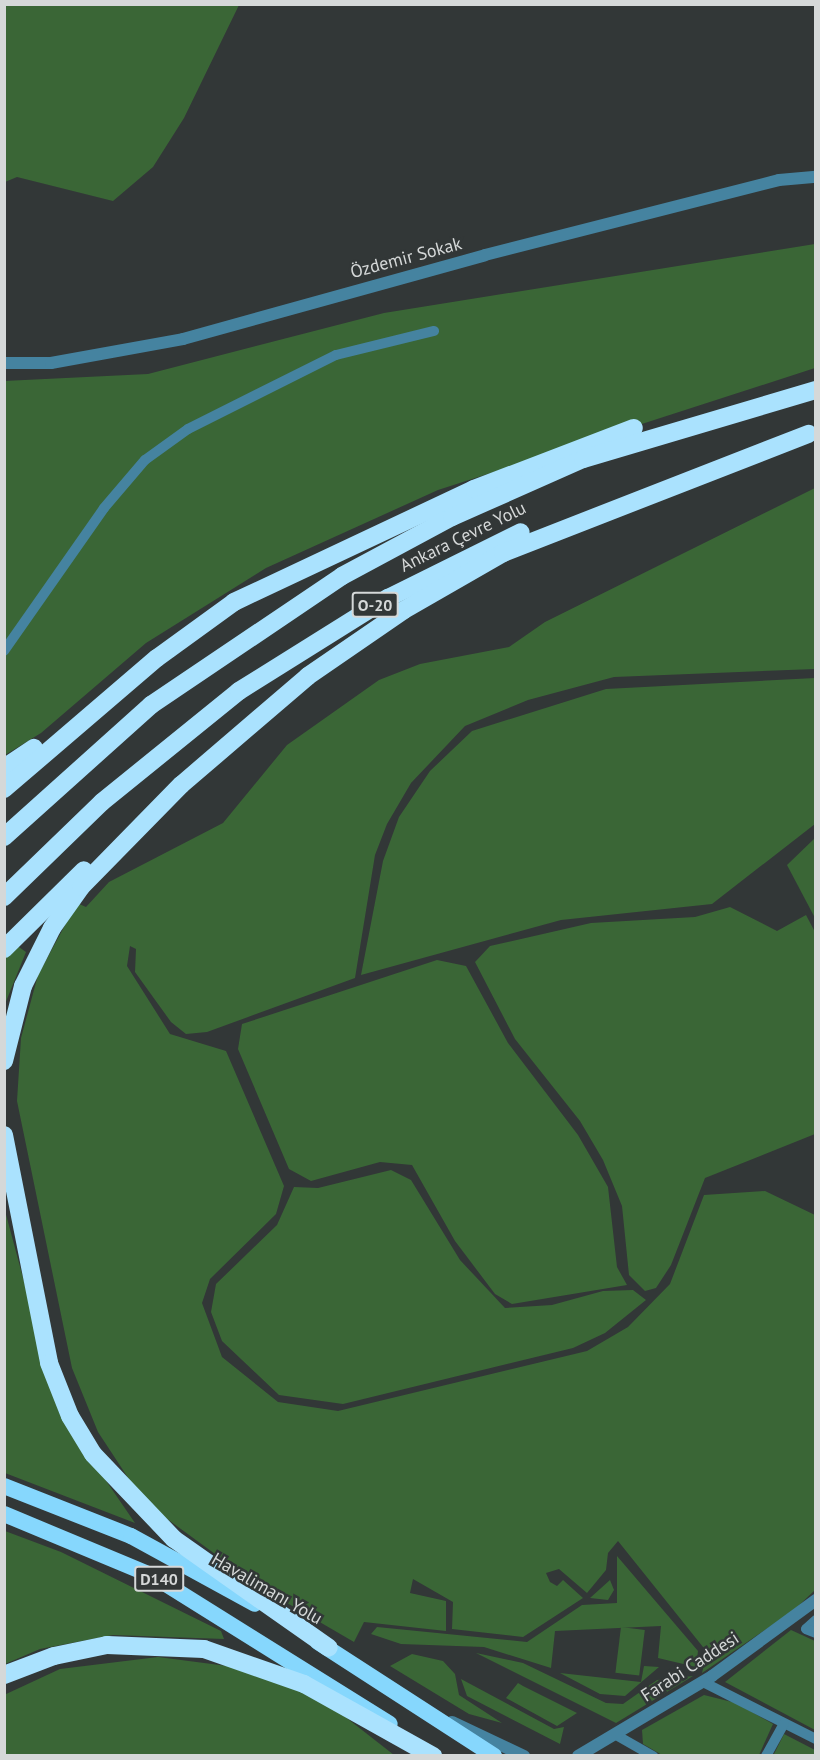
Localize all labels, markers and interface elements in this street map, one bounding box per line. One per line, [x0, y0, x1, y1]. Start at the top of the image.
street label: Özdemir Sokak [348, 233, 464, 283]
street label: Ankara Çevre Yolu [396, 497, 530, 577]
road number: O-20 [351, 592, 399, 618]
street label: Havalimanı Yolu [208, 1548, 326, 1630]
road number: D140 [134, 1566, 184, 1592]
street label: Farabi Caddesi [637, 1627, 743, 1707]

